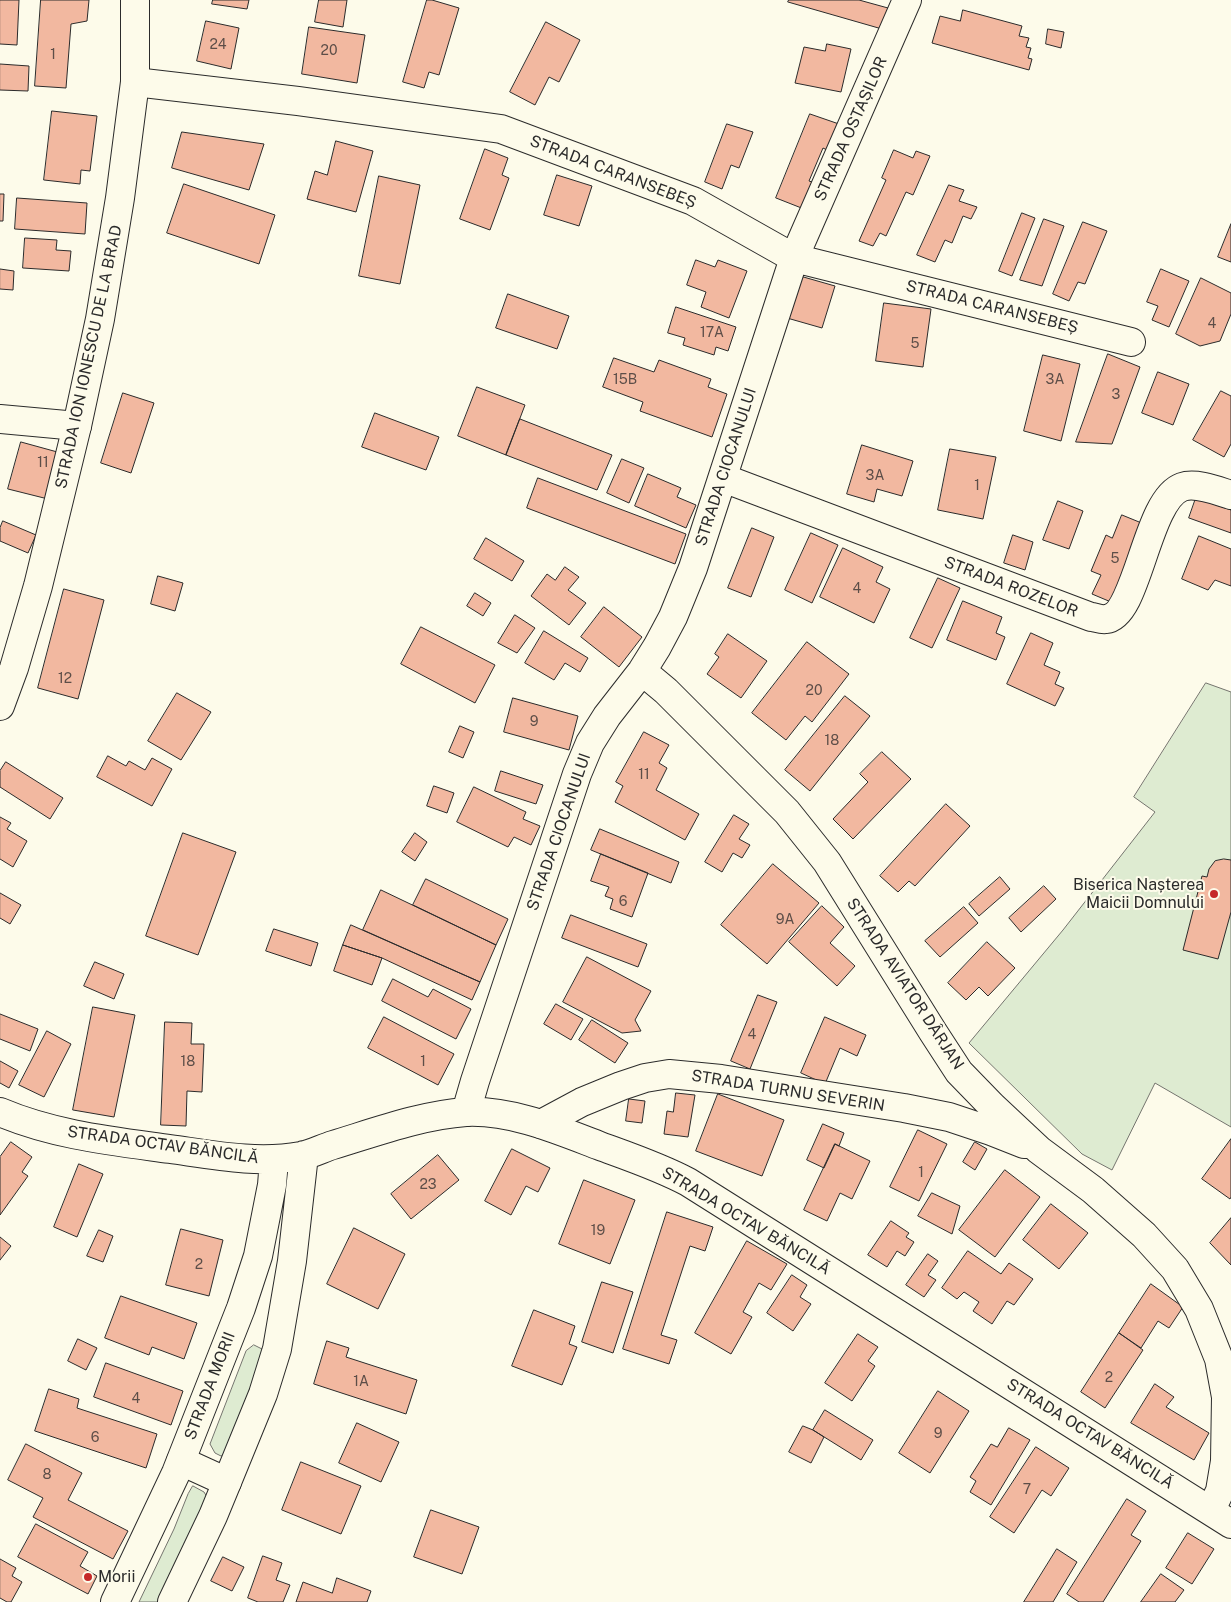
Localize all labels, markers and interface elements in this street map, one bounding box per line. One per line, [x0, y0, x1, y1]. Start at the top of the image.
house number: 24 [209, 37, 227, 53]
house number: 20 [321, 43, 337, 59]
house number: 1 [50, 47, 56, 63]
street label: STRADA OSTAȘILOR [810, 54, 892, 204]
street label: STRADA CARANSEBEȘ [527, 131, 699, 213]
street label: STRADA ION IONESCU DE LA BRAD [52, 223, 126, 491]
street label: STRADA CARANSEBEȘ [904, 276, 1080, 338]
house number: 4 [1208, 316, 1216, 332]
house number: 17A [700, 325, 724, 341]
house number: 5 [911, 336, 919, 352]
house number: 15B [613, 372, 637, 388]
house number: 3A [1046, 372, 1064, 388]
street label: STRADA CIOCANULUI [691, 385, 761, 549]
house number: 3 [1112, 387, 1120, 403]
house number: 11 [37, 455, 49, 471]
house number: 3A [866, 468, 884, 484]
house number: 1 [974, 478, 980, 494]
house number: 5 [1111, 551, 1119, 567]
street label: STRADA ROZELOR [941, 553, 1081, 621]
house number: 4 [853, 581, 861, 597]
house number: 12 [58, 671, 72, 687]
house number: 20 [806, 683, 822, 699]
house number: 9 [530, 714, 538, 730]
house number: 18 [825, 733, 839, 749]
street label: STRADA CIOCANULUI [523, 751, 595, 913]
house number: 11 [638, 767, 650, 783]
place label: Biserica Nașterea Maicii Domnului [1073, 875, 1204, 913]
marker: Biserica Nașterea Maicii Domnului [1208, 888, 1220, 900]
house number: 6 [619, 894, 627, 910]
street label: STRADA AVIATOR DÂRJAN [842, 895, 968, 1073]
house number: 9A [776, 912, 794, 928]
house number: 4 [748, 1027, 756, 1043]
house number: 18 [181, 1054, 195, 1070]
house number: 1 [420, 1054, 426, 1070]
street label: STRADA TURNU SEVERIN [690, 1066, 886, 1116]
street label: STRADA OCTAV BĂNCILĂ [66, 1122, 260, 1168]
street label: STRADA OCTAV BĂNCILĂ [658, 1163, 834, 1279]
house number: 1 [918, 1165, 924, 1181]
house number: 23 [419, 1177, 437, 1193]
house number: 19 [591, 1223, 605, 1239]
house number: 2 [195, 1257, 203, 1273]
street label: STRADA MORII [181, 1329, 239, 1443]
house number: 2 [1105, 1370, 1113, 1386]
house number: 1A [353, 1374, 369, 1390]
street label: STRADA OCTAV BĂNCILĂ [1003, 1375, 1177, 1493]
house number: 4 [132, 1391, 140, 1407]
house number: 9 [934, 1426, 942, 1442]
house number: 6 [91, 1430, 99, 1446]
house number: 8 [42, 1467, 52, 1483]
house number: 7 [1023, 1482, 1031, 1498]
place label: Morii [98, 1567, 135, 1587]
marker: Morii [82, 1571, 94, 1583]

